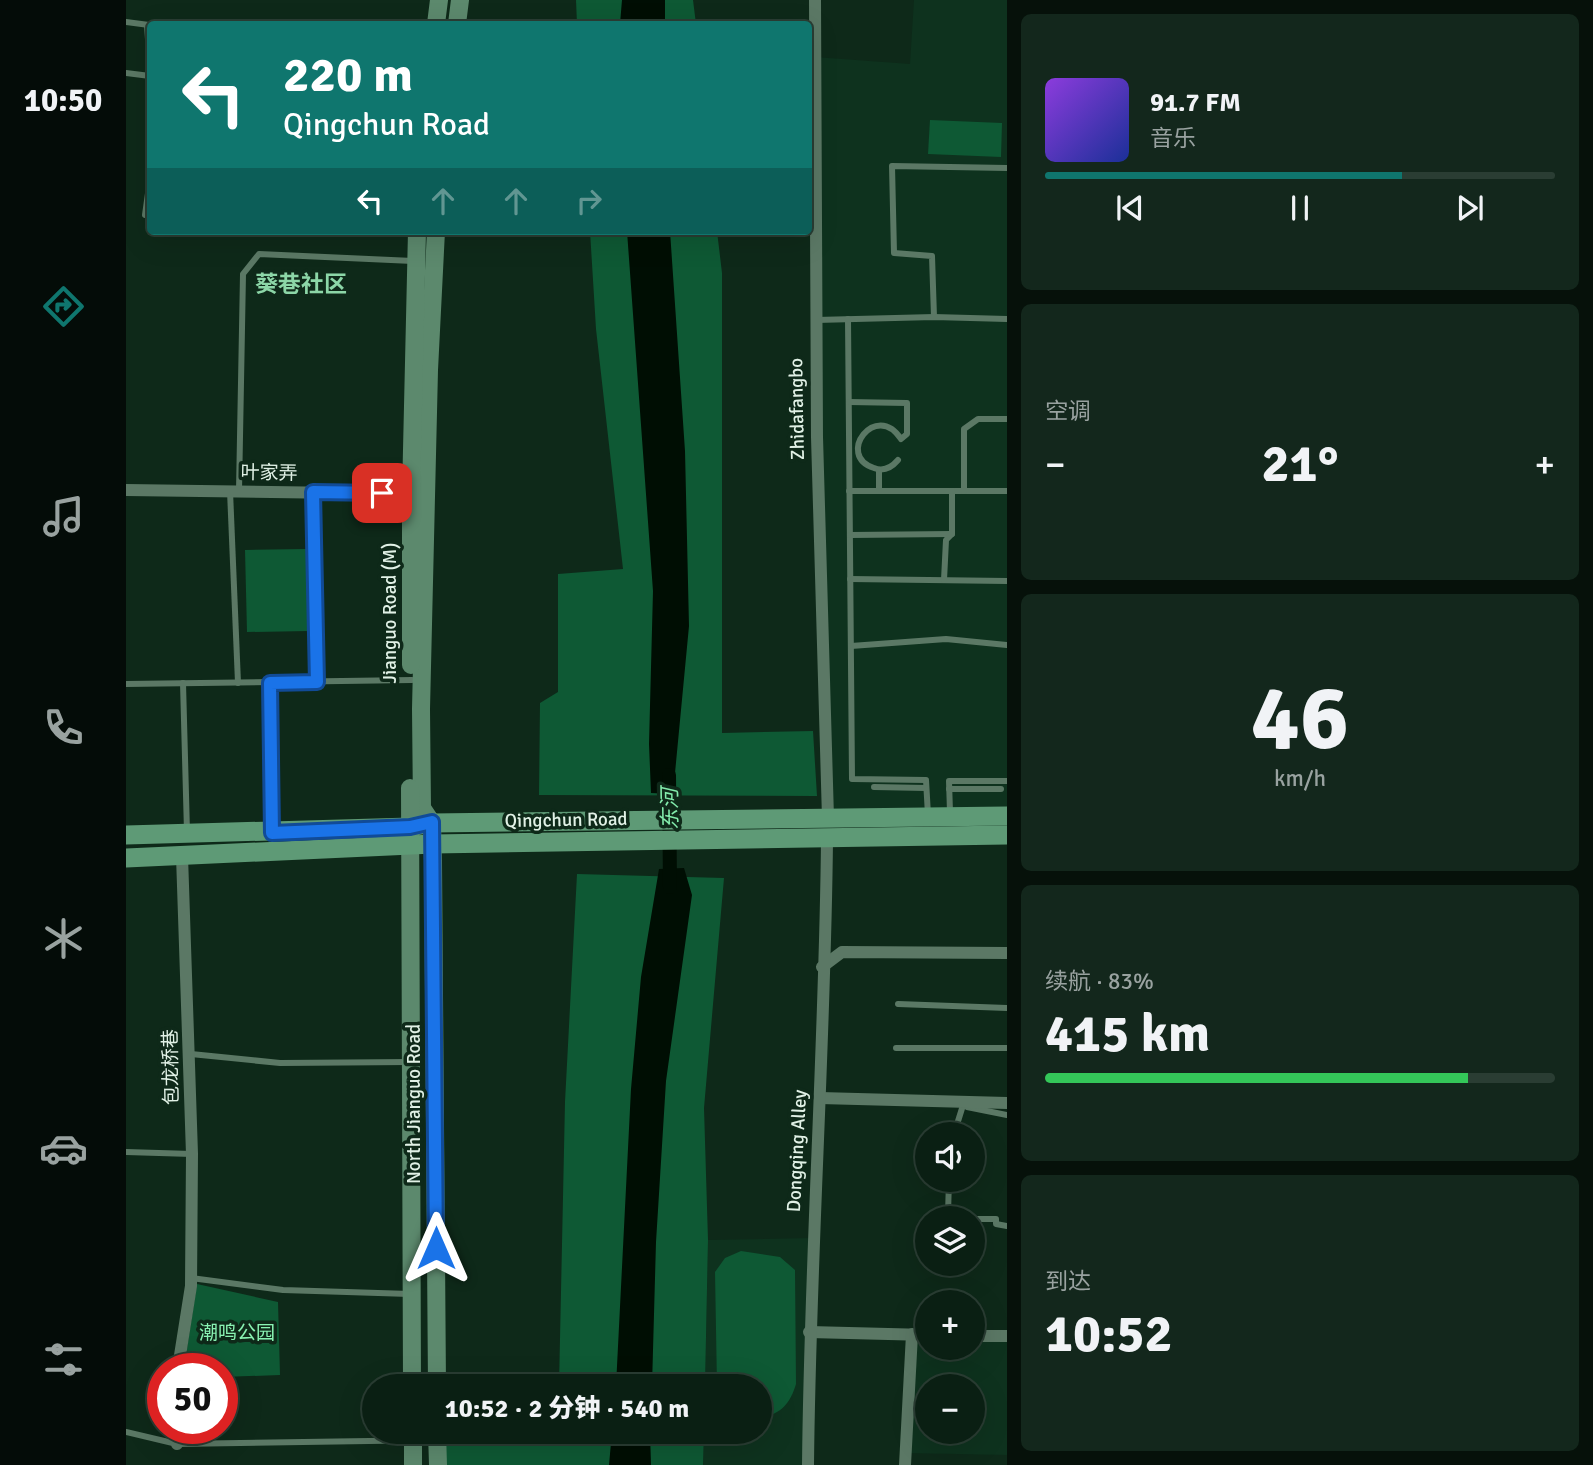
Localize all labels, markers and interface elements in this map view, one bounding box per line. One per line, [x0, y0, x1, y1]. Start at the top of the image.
text: 220 m [283, 45, 413, 105]
icon: left [168, 49, 259, 140]
text: 10:50 [24, 81, 102, 120]
text: 91.7 FM [1150, 87, 1241, 119]
text: Qingchun Road [283, 105, 490, 144]
text: 音乐 [1150, 124, 1196, 153]
icon: left [351, 182, 389, 220]
icon: ahead [424, 182, 462, 220]
icon: ahead [497, 182, 535, 220]
icon: right [570, 182, 608, 220]
icon: previous [1111, 189, 1149, 227]
icon: pause [1281, 189, 1319, 227]
icon: next [1451, 189, 1489, 227]
district label: 葵巷社区 [255, 270, 347, 299]
icon: directions [39, 282, 88, 331]
street label: Zhidafangbo [784, 358, 810, 460]
text: 空调 [1045, 397, 1091, 426]
text: 21° [1262, 432, 1338, 496]
text: − [1045, 441, 1066, 488]
text: + [1534, 441, 1555, 488]
street label: 叶家弄 [240, 461, 298, 485]
pin [352, 463, 412, 523]
icon: arrive [363, 474, 401, 512]
icon: music [39, 492, 88, 541]
street label: Jianguo Road (M) [378, 543, 402, 683]
text: 46 [1251, 662, 1349, 775]
icon: phone [39, 703, 88, 752]
text: km/h [1274, 764, 1326, 793]
water label: 东河 [657, 784, 683, 830]
street label: Qingchun Road [504, 807, 628, 833]
icon: climate [39, 914, 88, 963]
text: 续航 · 83% [1045, 967, 1154, 996]
text: 415 km [1045, 1002, 1210, 1066]
street label: North Jianguo Road [402, 1024, 426, 1184]
street label: 包龙桥巷 [158, 1029, 184, 1105]
street label: Dongqing Alley [782, 1089, 812, 1213]
map controls [915, 1122, 985, 1444]
button: sound [915, 1122, 985, 1192]
icon: car [39, 1124, 88, 1173]
button: layers [915, 1206, 985, 1276]
position arrow [399, 1211, 473, 1285]
text: 到达 [1045, 1267, 1091, 1296]
button: + [915, 1290, 985, 1360]
text: 10:52 [1045, 1302, 1173, 1366]
park label: 潮鸣公园 [199, 1321, 275, 1345]
icon: filters [39, 1335, 88, 1384]
speed limit sign: 50 [147, 1353, 238, 1444]
button: − [915, 1374, 985, 1444]
text: 10:52 · 2 分钟 · 540 m [445, 1393, 689, 1425]

